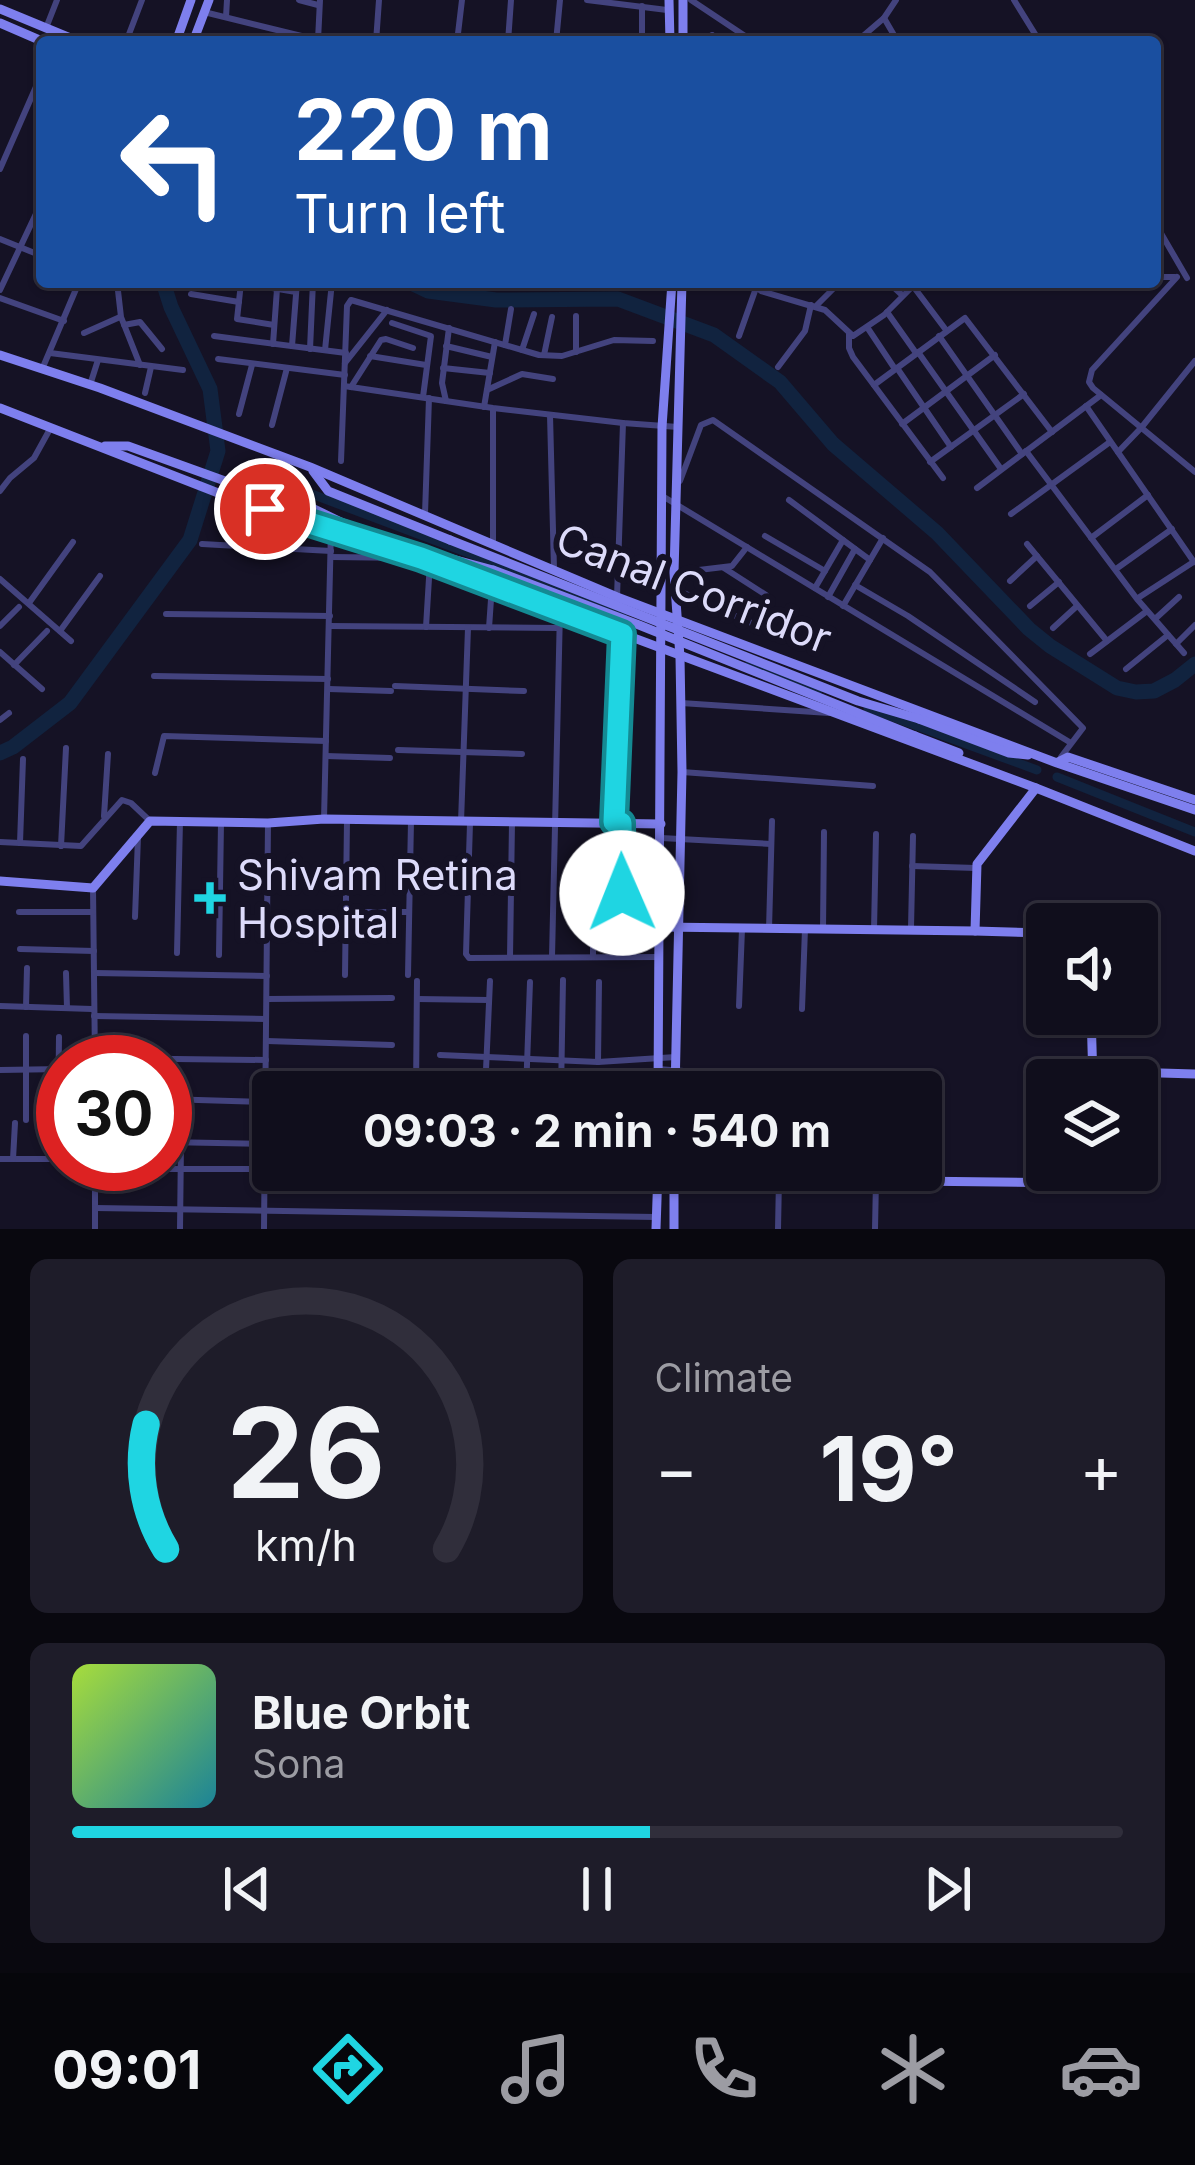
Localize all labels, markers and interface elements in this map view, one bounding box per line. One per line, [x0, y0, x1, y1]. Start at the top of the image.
text: 220 m [294, 79, 553, 180]
icon: left [96, 84, 252, 240]
text: Turn left [294, 181, 505, 246]
pin [214, 458, 316, 560]
icon: arrive [232, 476, 298, 542]
street label: Canal Corridor [549, 512, 839, 664]
position arrow [559, 830, 685, 956]
place label: Shivam Retina Hospital [237, 849, 518, 948]
marker: Shivam Retina Hospital [194, 882, 226, 914]
map controls [1026, 903, 1158, 1191]
button: sound [1026, 903, 1158, 1035]
speed limit sign: 30 [36, 1035, 192, 1191]
button: layers [1026, 1059, 1158, 1191]
text: 09:03 · 2 min · 540 m [363, 1103, 831, 1158]
text: Climate [655, 1354, 793, 1401]
text: 26 [226, 1377, 386, 1528]
text: 19° [819, 1414, 958, 1523]
text: − [655, 1429, 698, 1509]
text: + [1079, 1429, 1123, 1509]
text: km/h [255, 1519, 357, 1571]
text: Blue Orbit [252, 1685, 470, 1740]
text: Sona [252, 1740, 345, 1787]
icon: previous [214, 1856, 280, 1922]
icon: pause [564, 1856, 630, 1922]
icon: next [915, 1856, 981, 1922]
icon: directions [306, 2027, 390, 2111]
icon: music [494, 2027, 578, 2111]
icon: phone [682, 2027, 766, 2111]
icon: climate [871, 2027, 955, 2111]
icon: car [1059, 2027, 1143, 2111]
text: 09:01 [52, 2037, 201, 2102]

